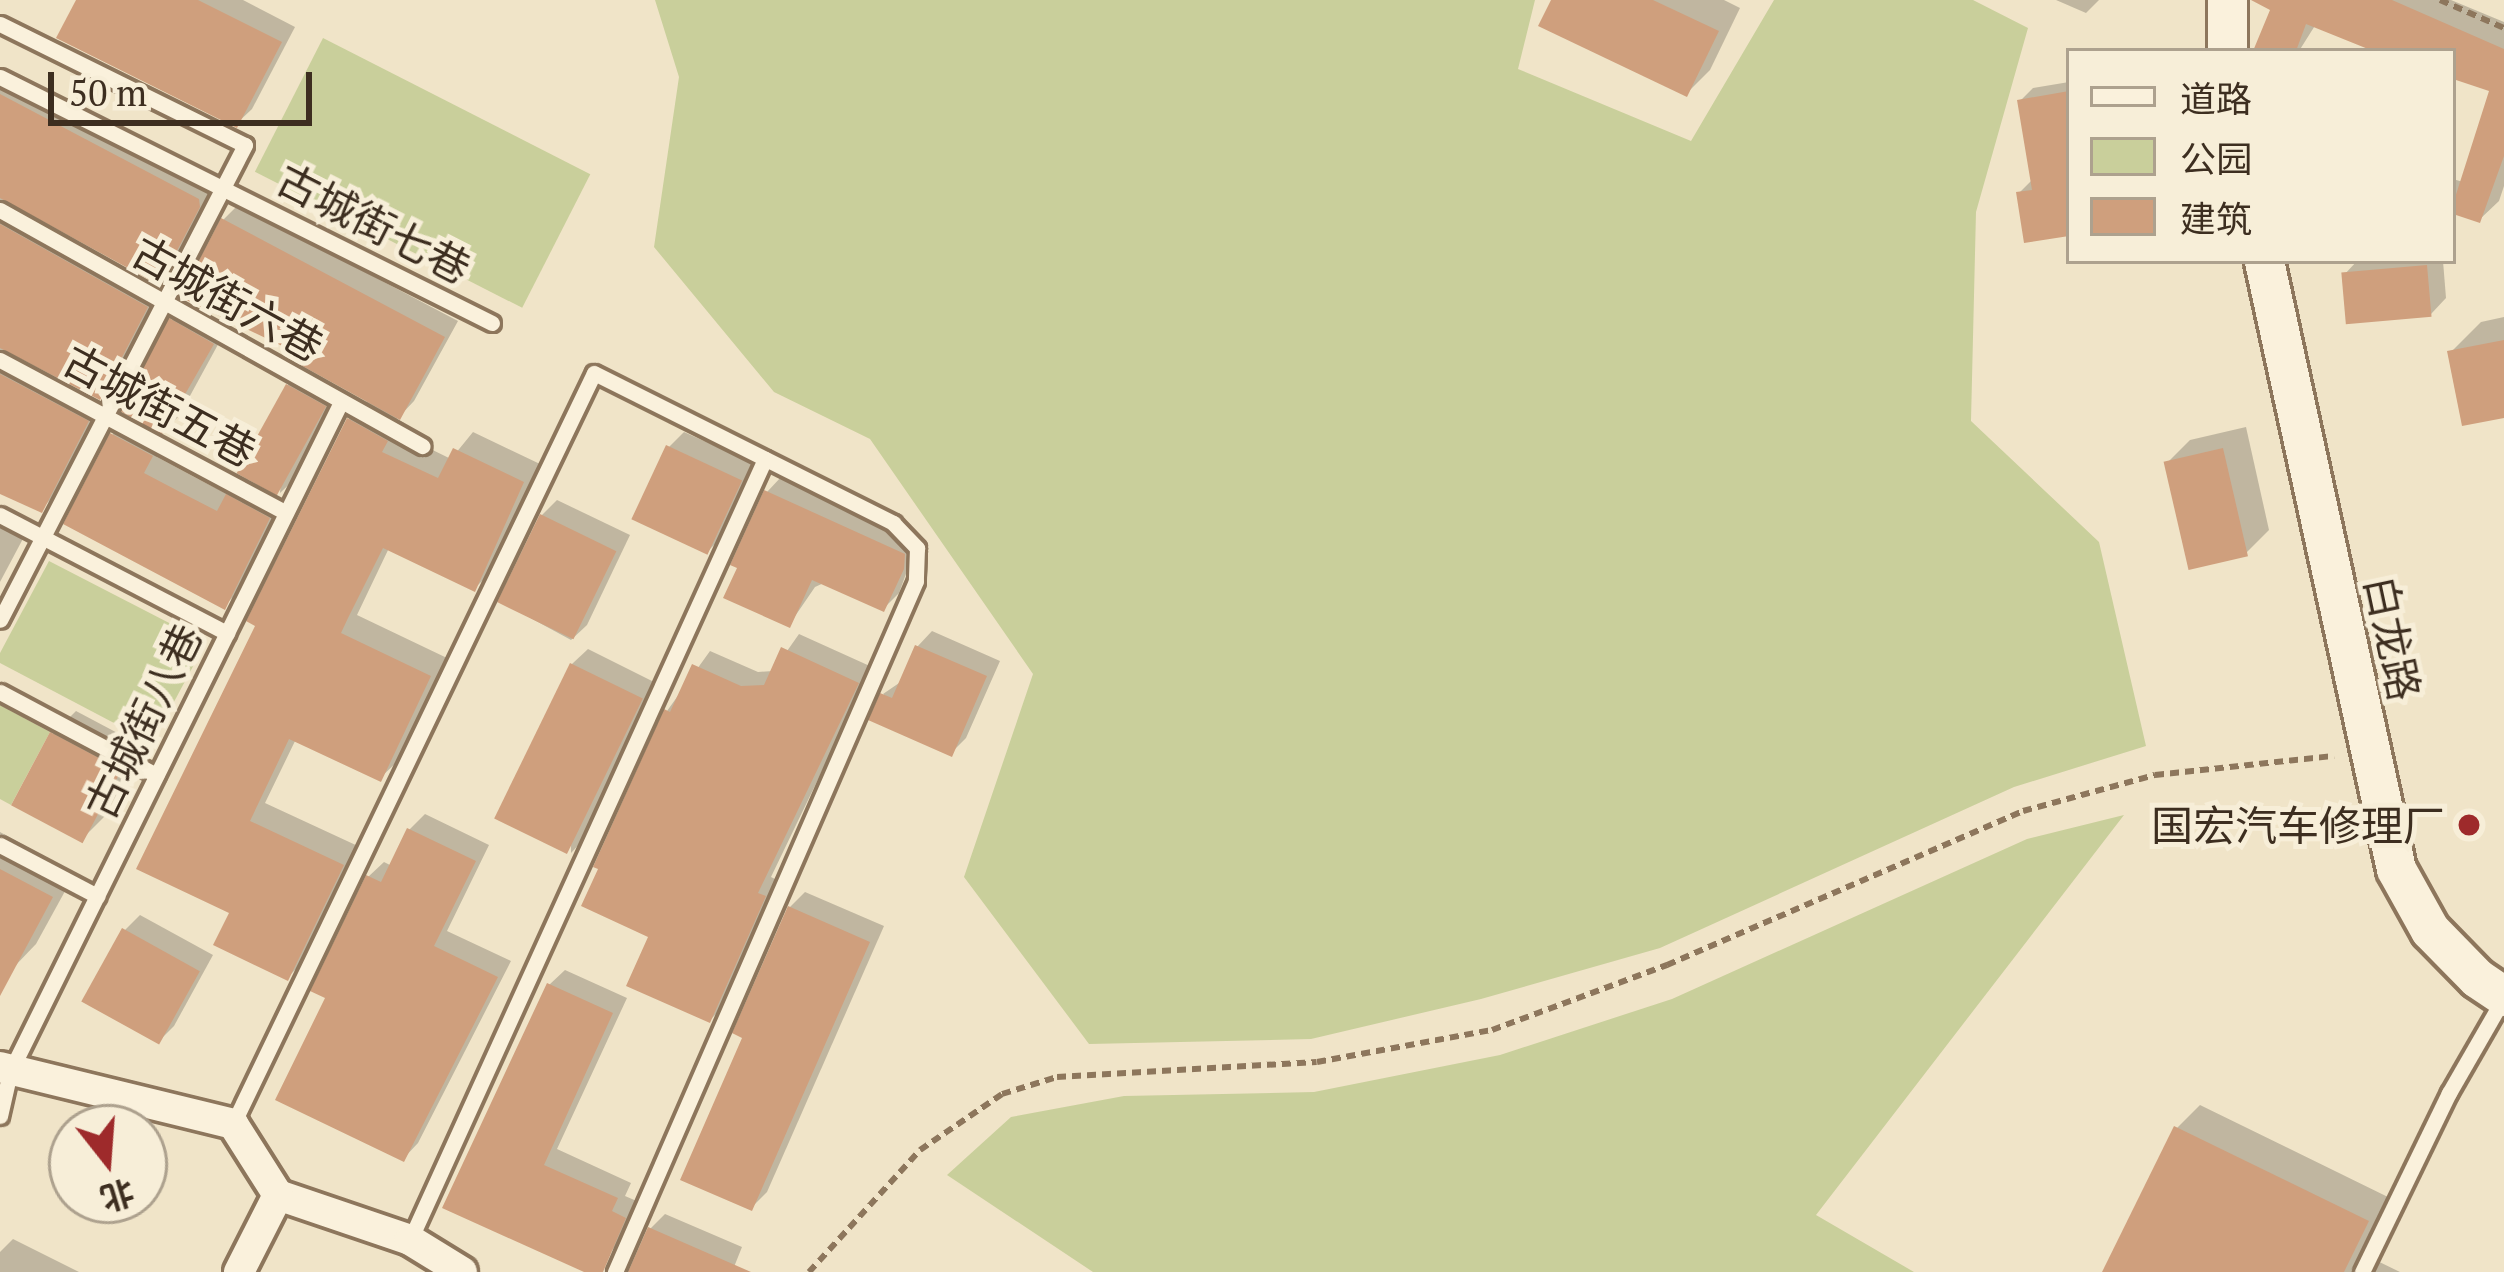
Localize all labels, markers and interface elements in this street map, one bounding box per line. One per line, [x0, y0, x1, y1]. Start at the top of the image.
scale bar [54, 48, 318, 122]
legend [2066, 48, 2456, 264]
text: 50 m [69, 69, 147, 116]
text: 道路 [2180, 75, 2252, 122]
text: 公园 [2180, 135, 2252, 182]
street label: 古城街七巷 [269, 153, 479, 293]
text: 建筑 [2180, 195, 2252, 242]
street label: 古城街六巷 [124, 225, 332, 371]
street label: 古城街五巷 [55, 333, 265, 477]
street label: 白龙路 [2355, 571, 2431, 705]
street label: 古城街八巷 [74, 616, 212, 826]
place label: 国宏汽车修理厂 [2151, 800, 2445, 850]
marker: 国宏汽车修理厂 [2456, 812, 2482, 838]
north arrow [48, 1104, 168, 1224]
text: 北 [96, 1171, 140, 1221]

